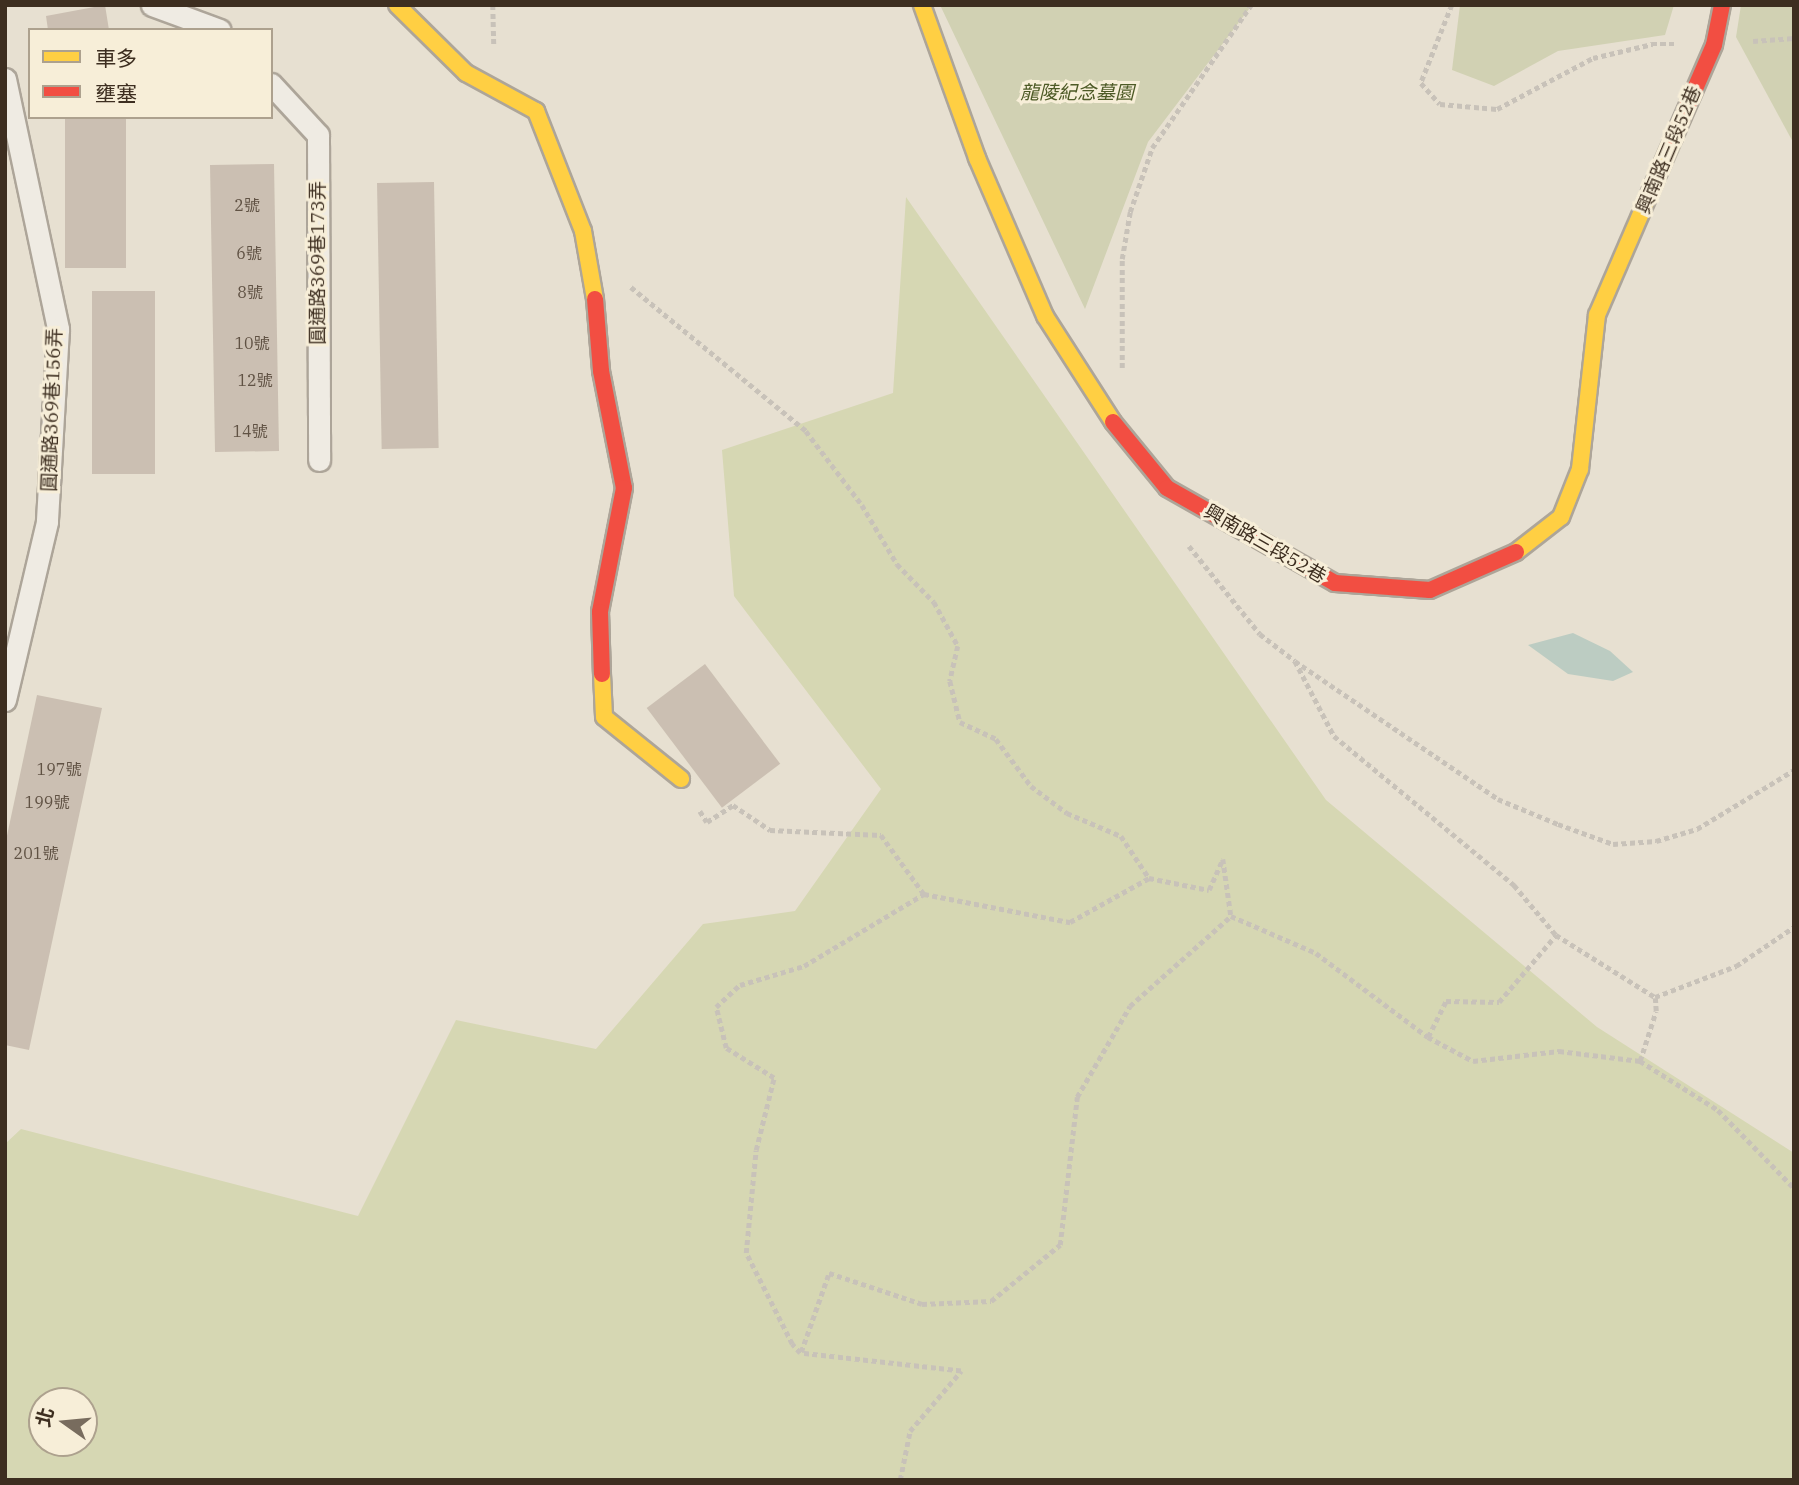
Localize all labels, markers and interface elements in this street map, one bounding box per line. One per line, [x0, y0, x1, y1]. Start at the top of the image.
legend [28, 28, 273, 119]
text: 車多 [95, 44, 137, 72]
text: 壅塞 [95, 79, 137, 107]
park label: 龍陵紀念墓園 [1020, 82, 1134, 104]
street label: 興南路三段52巷 [1632, 83, 1706, 217]
street label: 圓通路369巷173弄 [307, 181, 329, 345]
house number: 2號 [234, 195, 260, 215]
house number: 6號 [236, 243, 262, 263]
house number: 8號 [237, 282, 263, 302]
street label: 圓通路369巷156弄 [38, 328, 66, 492]
house number: 10號 [234, 333, 270, 353]
house number: 12號 [237, 370, 273, 390]
house number: 14號 [232, 421, 268, 441]
street label: 興南路三段52巷 [1200, 500, 1330, 588]
house number: 197號 [37, 759, 81, 779]
house number: 199號 [25, 792, 69, 812]
house number: 201號 [14, 843, 58, 863]
north arrow [28, 1387, 98, 1457]
text: 北 [31, 1405, 59, 1429]

